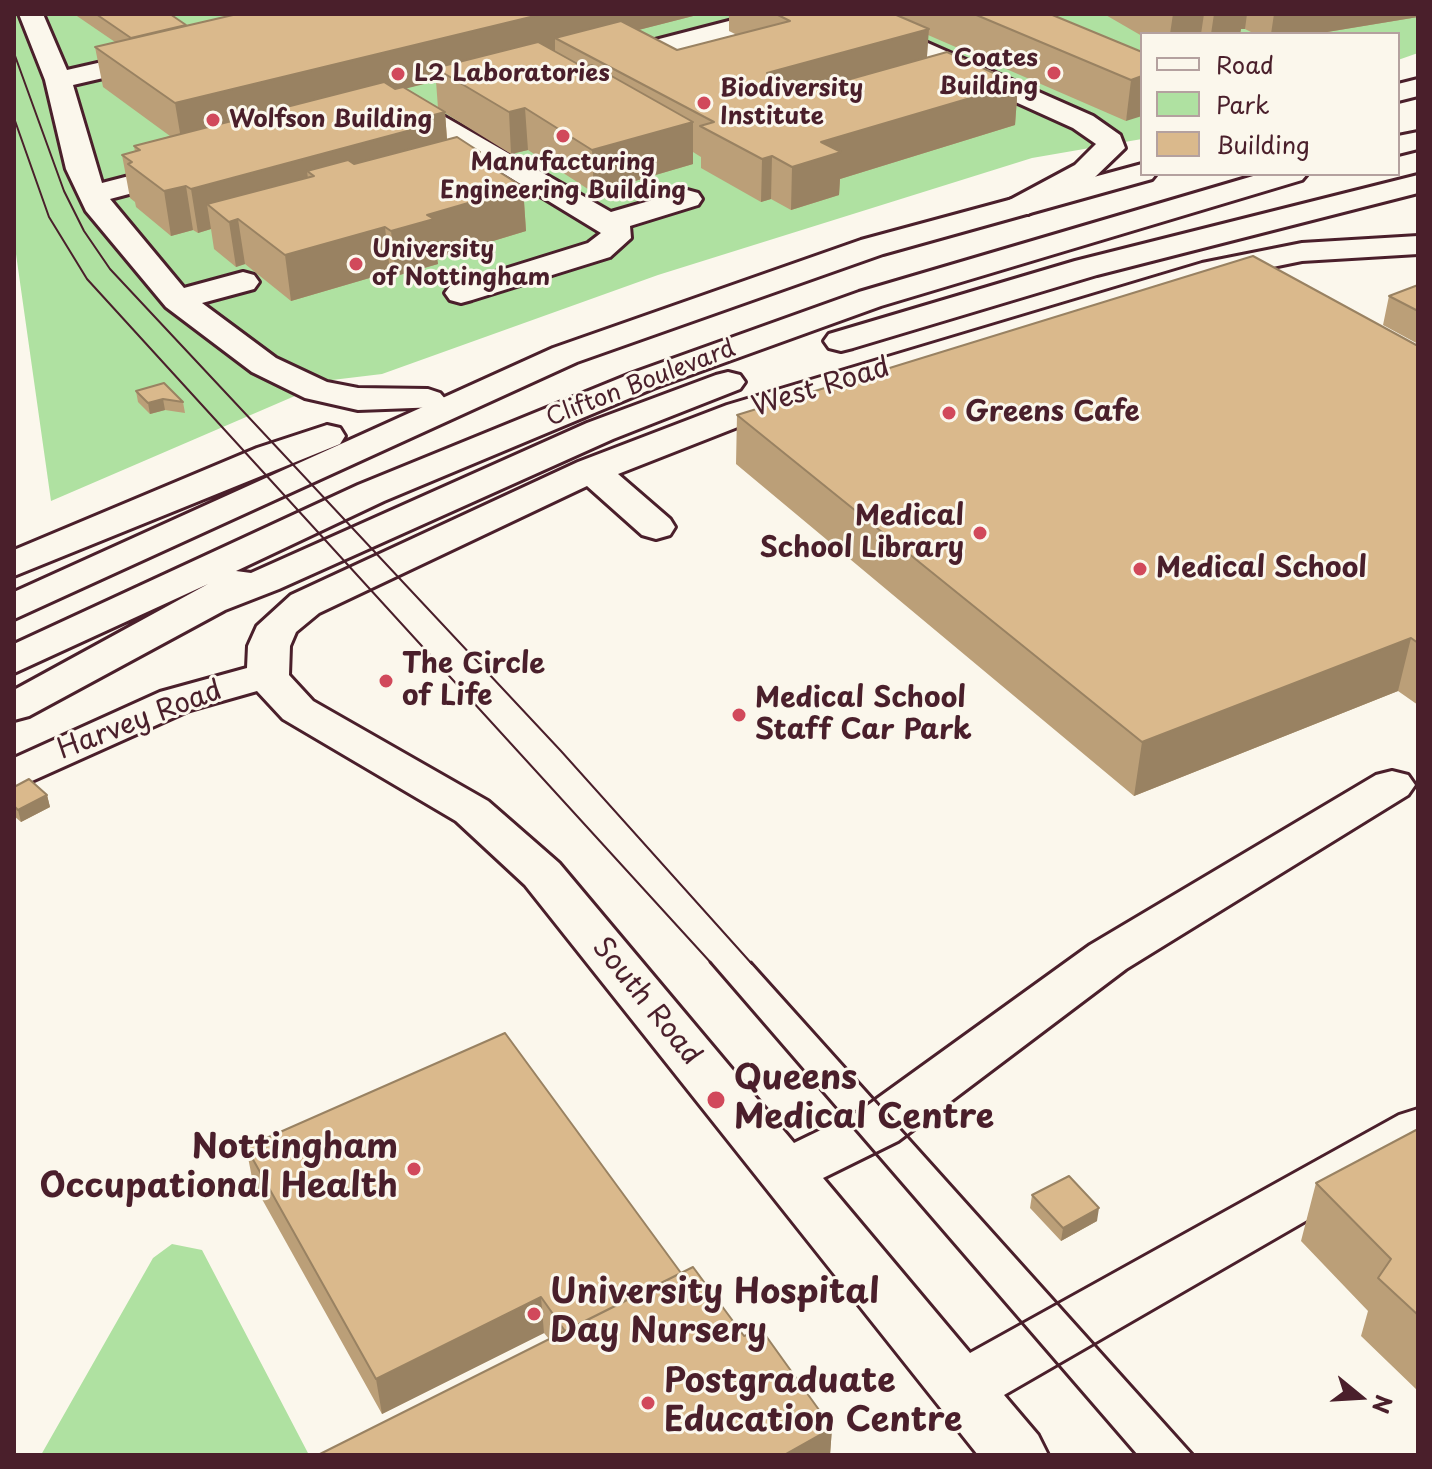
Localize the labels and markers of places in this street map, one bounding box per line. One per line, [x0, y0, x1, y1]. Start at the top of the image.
place label: Coates Building [939, 45, 1038, 101]
place label: L2 Laboratories [414, 60, 610, 88]
marker: Coates Building [1045, 64, 1063, 82]
marker: L2 Laboratories [389, 65, 407, 83]
place label: Biodiversity Institute [720, 75, 863, 131]
marker: Biodiversity Institute [695, 94, 713, 112]
place label: Wolfson Building [229, 106, 432, 134]
marker: Wolfson Building [204, 111, 222, 129]
marker: Manufacturing Engineering Building [554, 127, 572, 145]
place label: Manufacturing Engineering Building [440, 149, 686, 205]
place label: University of Nottingham [372, 236, 550, 292]
marker: University of Nottingham [347, 255, 365, 273]
place label: Greens Cafe [965, 396, 1140, 430]
marker: Greens Cafe [940, 404, 958, 422]
place label: Medical School Library [759, 500, 964, 566]
marker: Medical School Library [971, 524, 989, 542]
place label: Medical School [1156, 552, 1367, 586]
marker: Medical School [1131, 560, 1149, 578]
place label: The Circle of Life [402, 648, 545, 714]
marker: The Circle of Life [377, 672, 395, 690]
place label: Medical School Staff Car Park [755, 682, 972, 748]
marker: Medical School Staff Car Park [730, 706, 748, 724]
place label: Queens Medical Centre [734, 1060, 994, 1140]
marker: Queens Medical Centre [705, 1089, 727, 1111]
place label: Nottingham Occupational Health [40, 1129, 398, 1208]
marker: Nottingham Occupational Health [405, 1160, 423, 1178]
place label: University Hospital Day Nursery [550, 1274, 879, 1354]
marker: University Hospital Day Nursery [525, 1305, 543, 1323]
place label: Postgraduate Education Centre [664, 1363, 963, 1442]
marker: Postgraduate Education Centre [639, 1394, 657, 1412]

